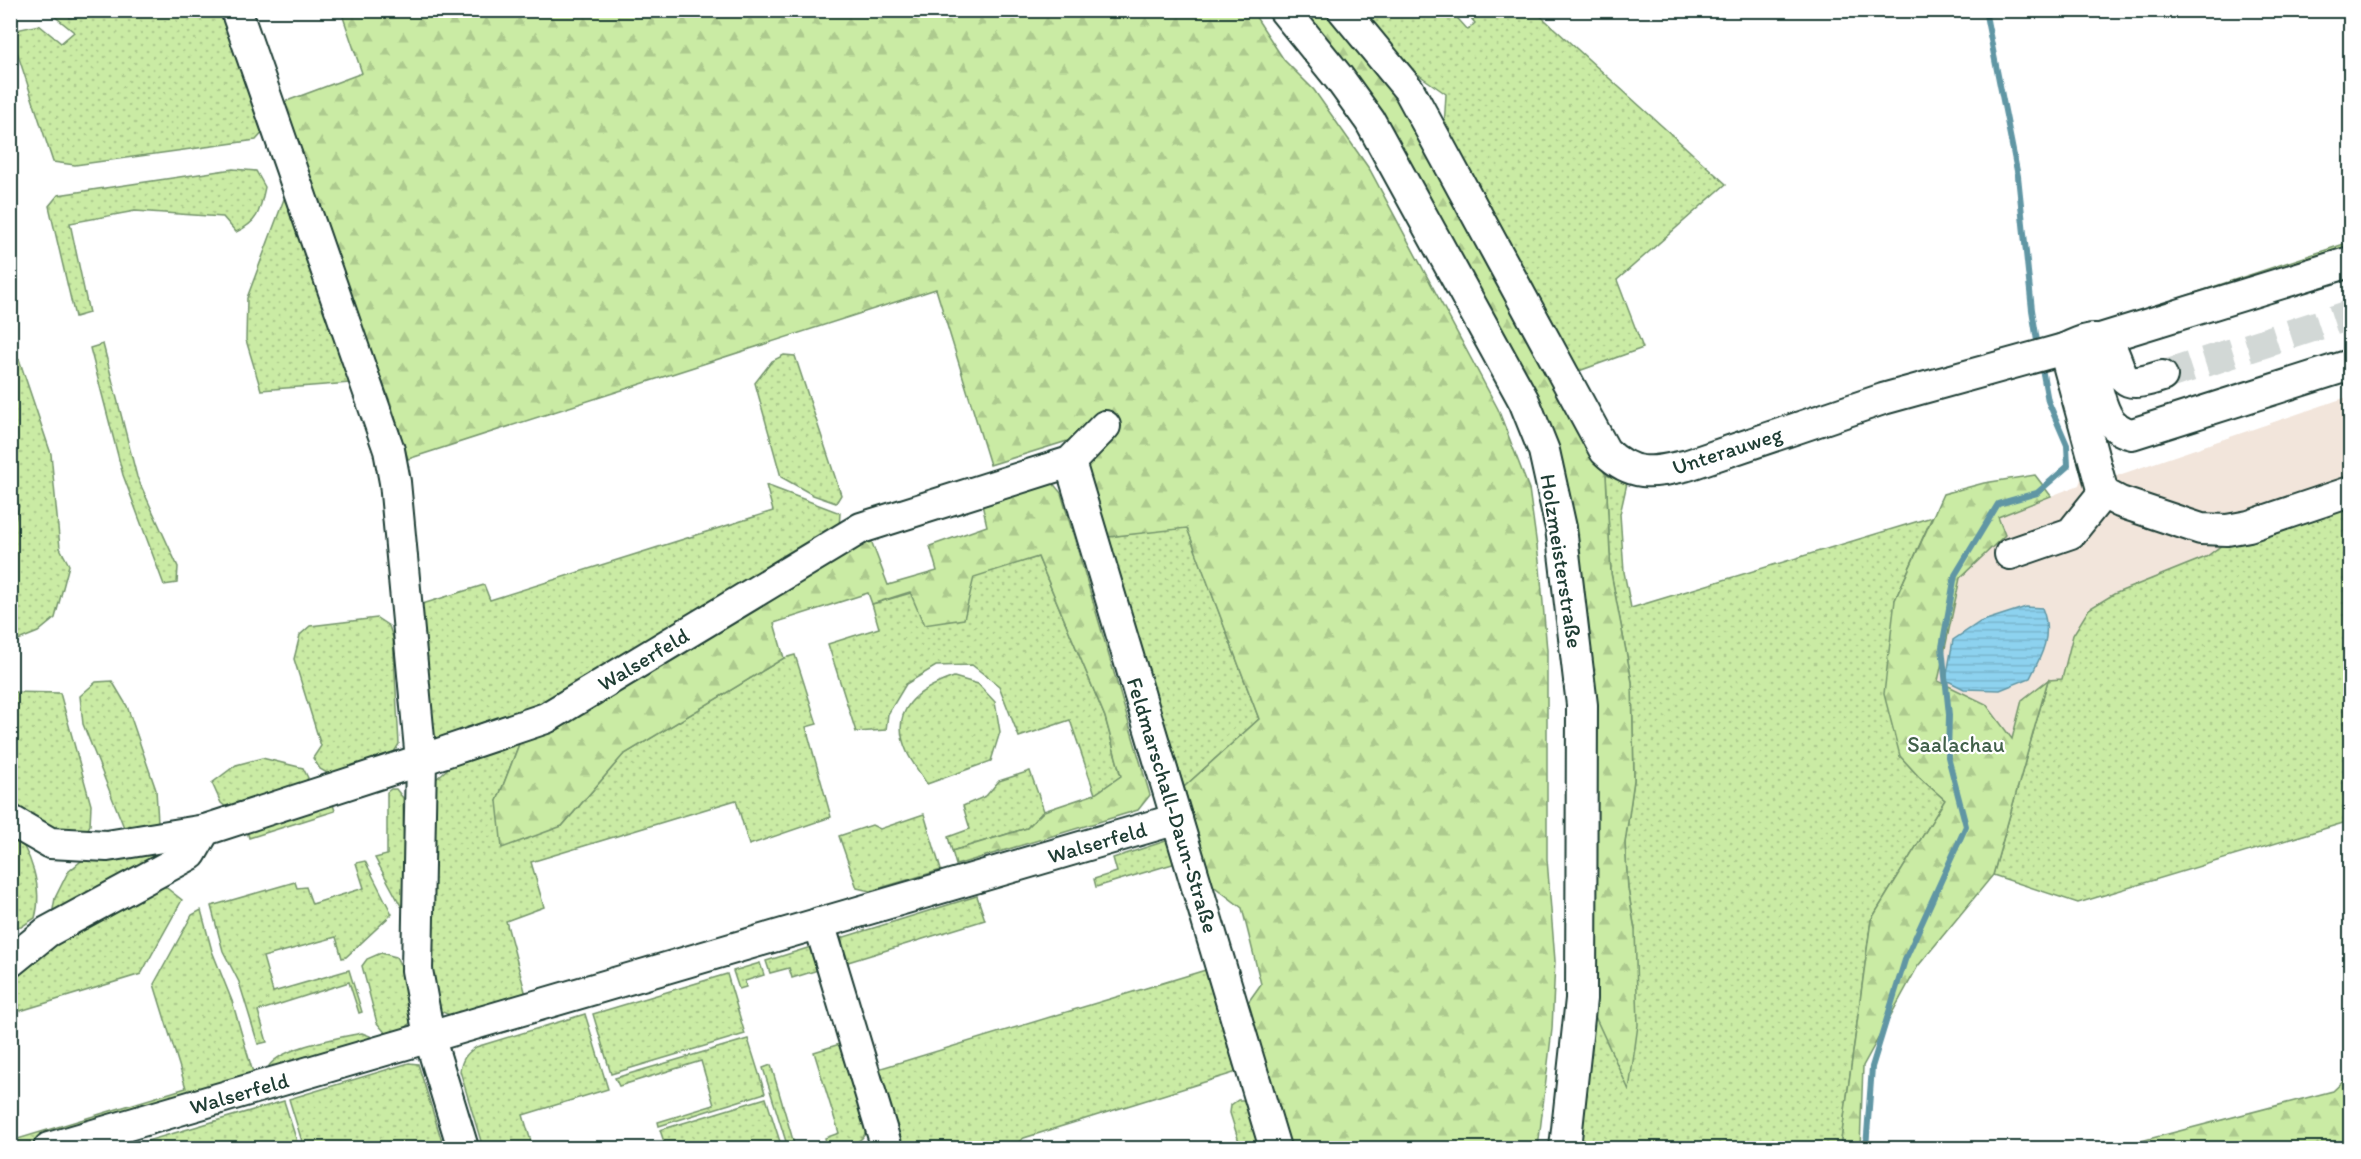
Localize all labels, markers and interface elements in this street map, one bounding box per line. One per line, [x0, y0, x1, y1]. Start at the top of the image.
street label: Unterauweg [1669, 420, 1786, 481]
street label: Holzmeisterstraße [1534, 472, 1589, 650]
street label: Walserfeld [593, 622, 694, 697]
street label: Feldmarschall-Daun-Straße [1121, 674, 1224, 936]
park label: Saalachau [1907, 731, 2005, 758]
street label: Walserfeld [1044, 815, 1150, 869]
street label: Walserfeld [186, 1066, 292, 1120]

